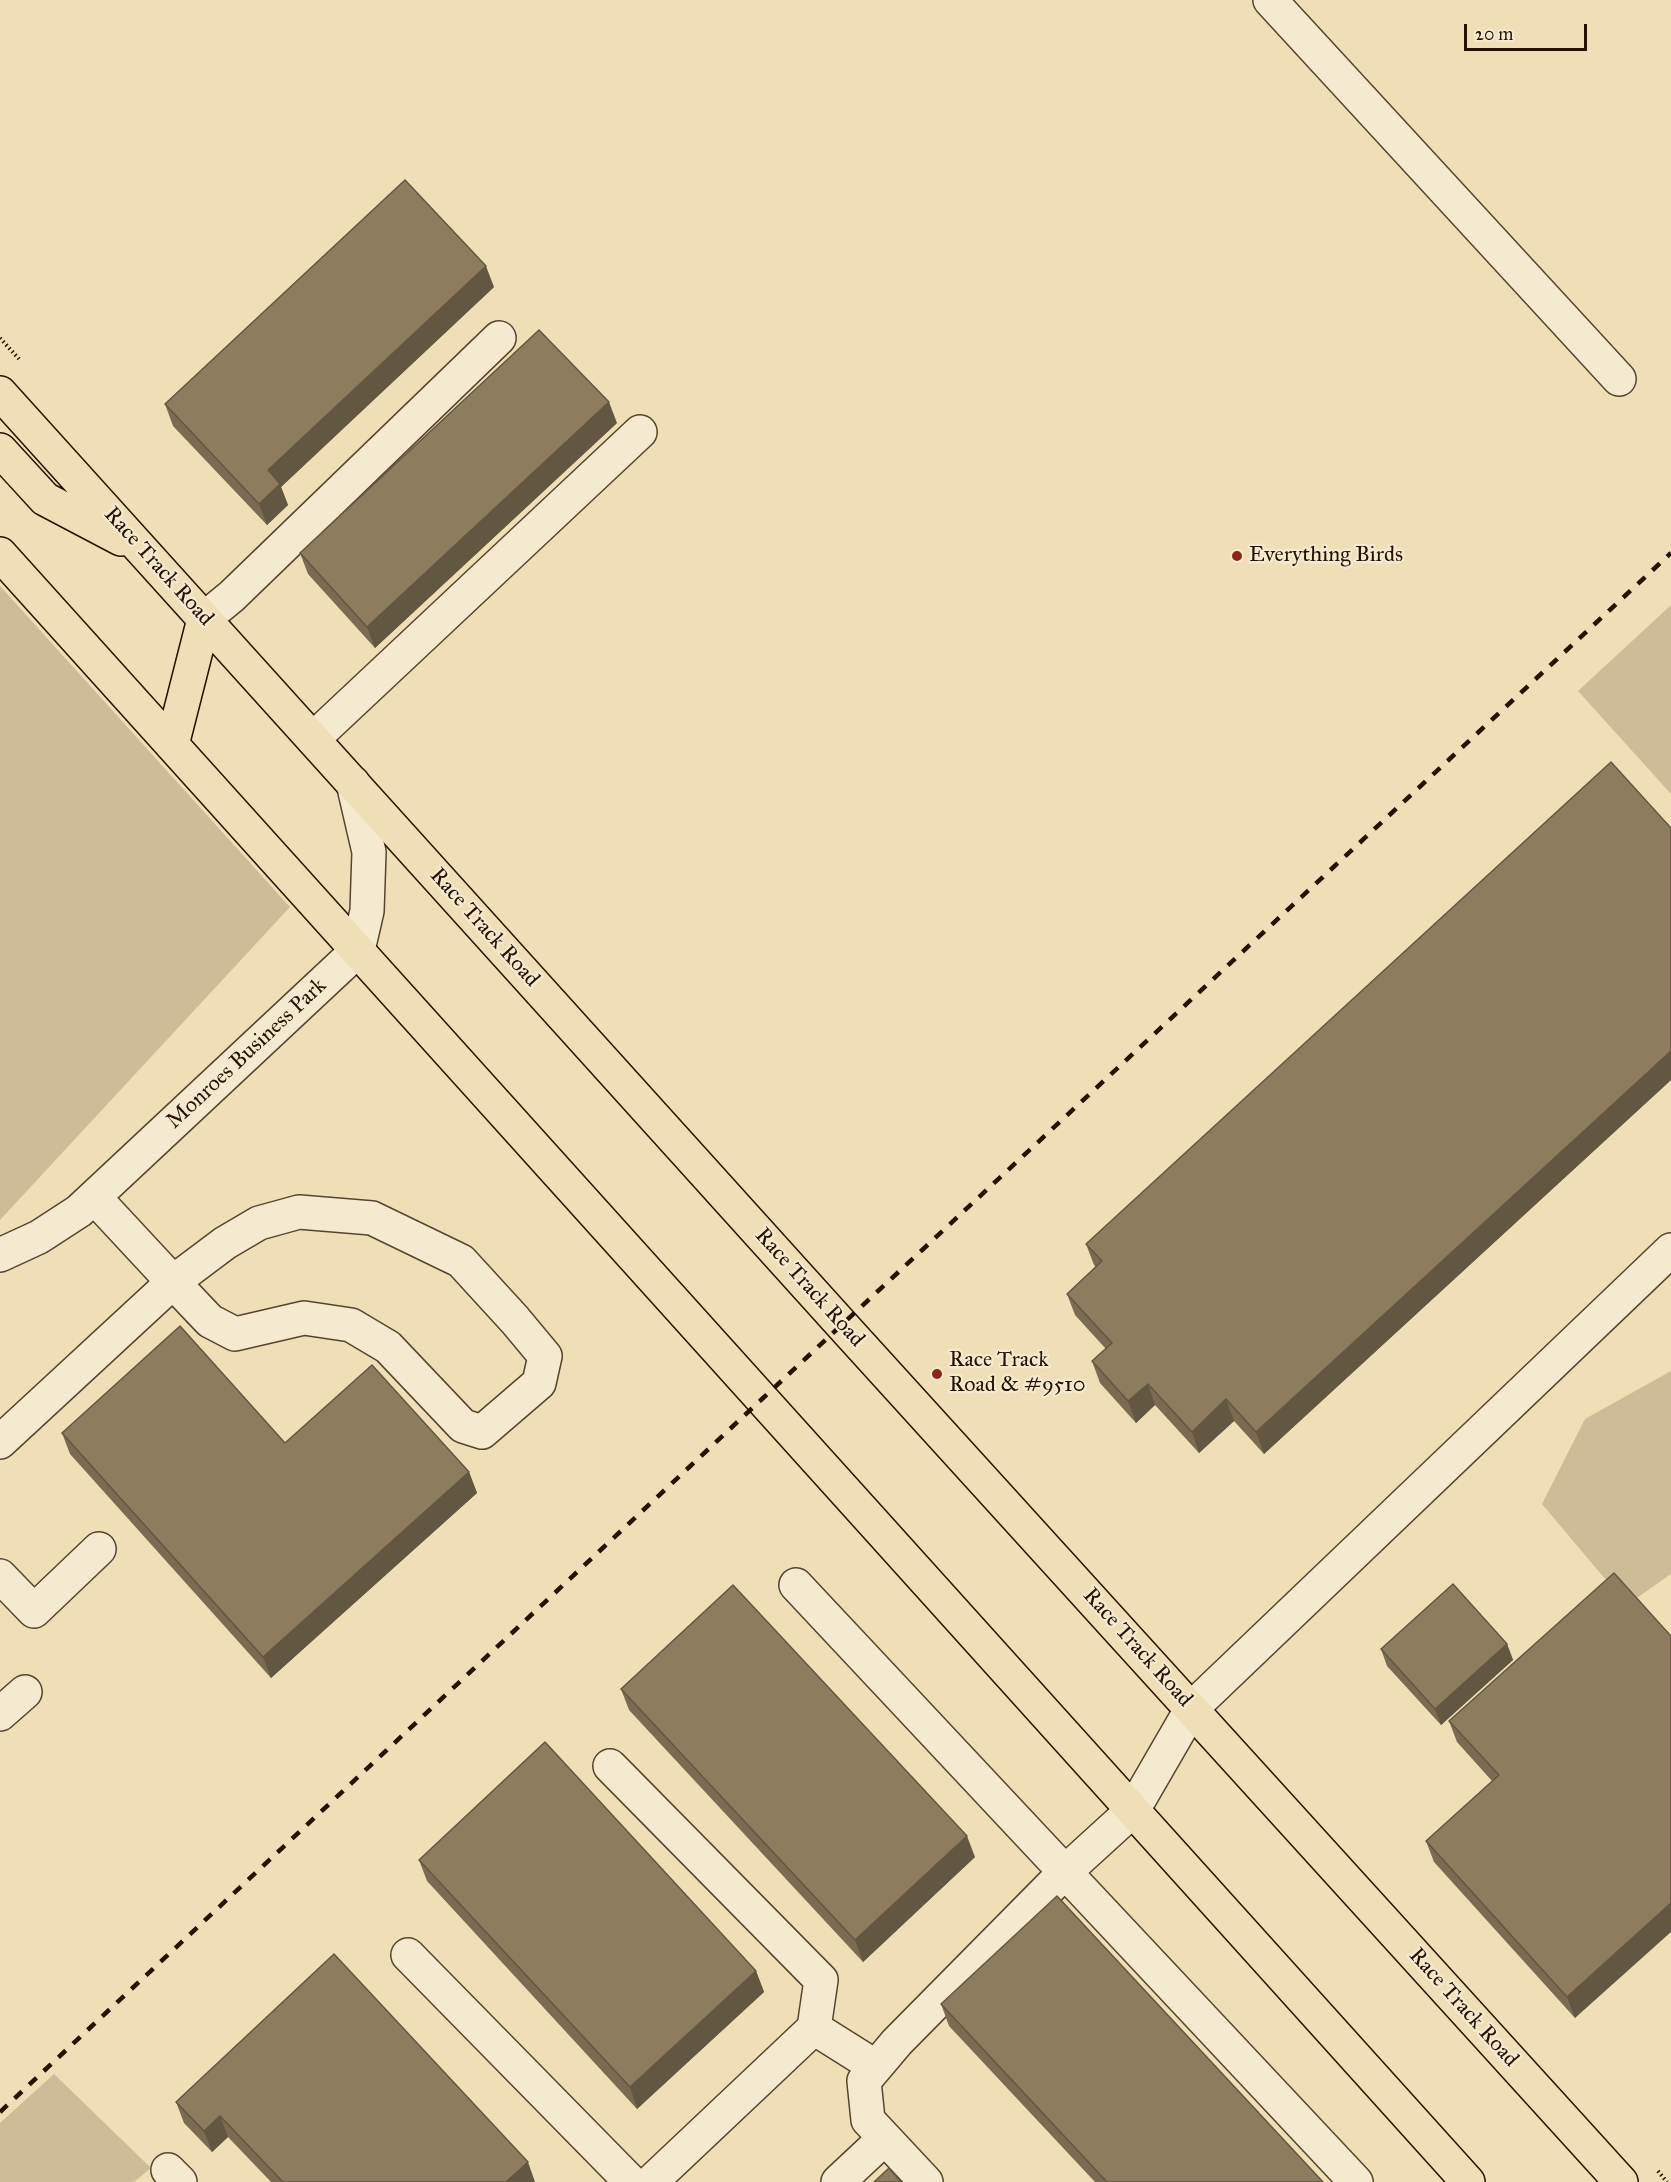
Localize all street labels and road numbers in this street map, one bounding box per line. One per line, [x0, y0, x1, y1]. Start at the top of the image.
street label: Race Track Road [98, 502, 218, 632]
street label: Race Track Road [424, 863, 544, 993]
street label: Monroes Business Park [162, 973, 332, 1135]
street label: Race Track Road [749, 1223, 869, 1353]
street label: Race Track Road [1077, 1583, 1197, 1713]
street label: Race Track Road [1403, 1943, 1523, 2073]

